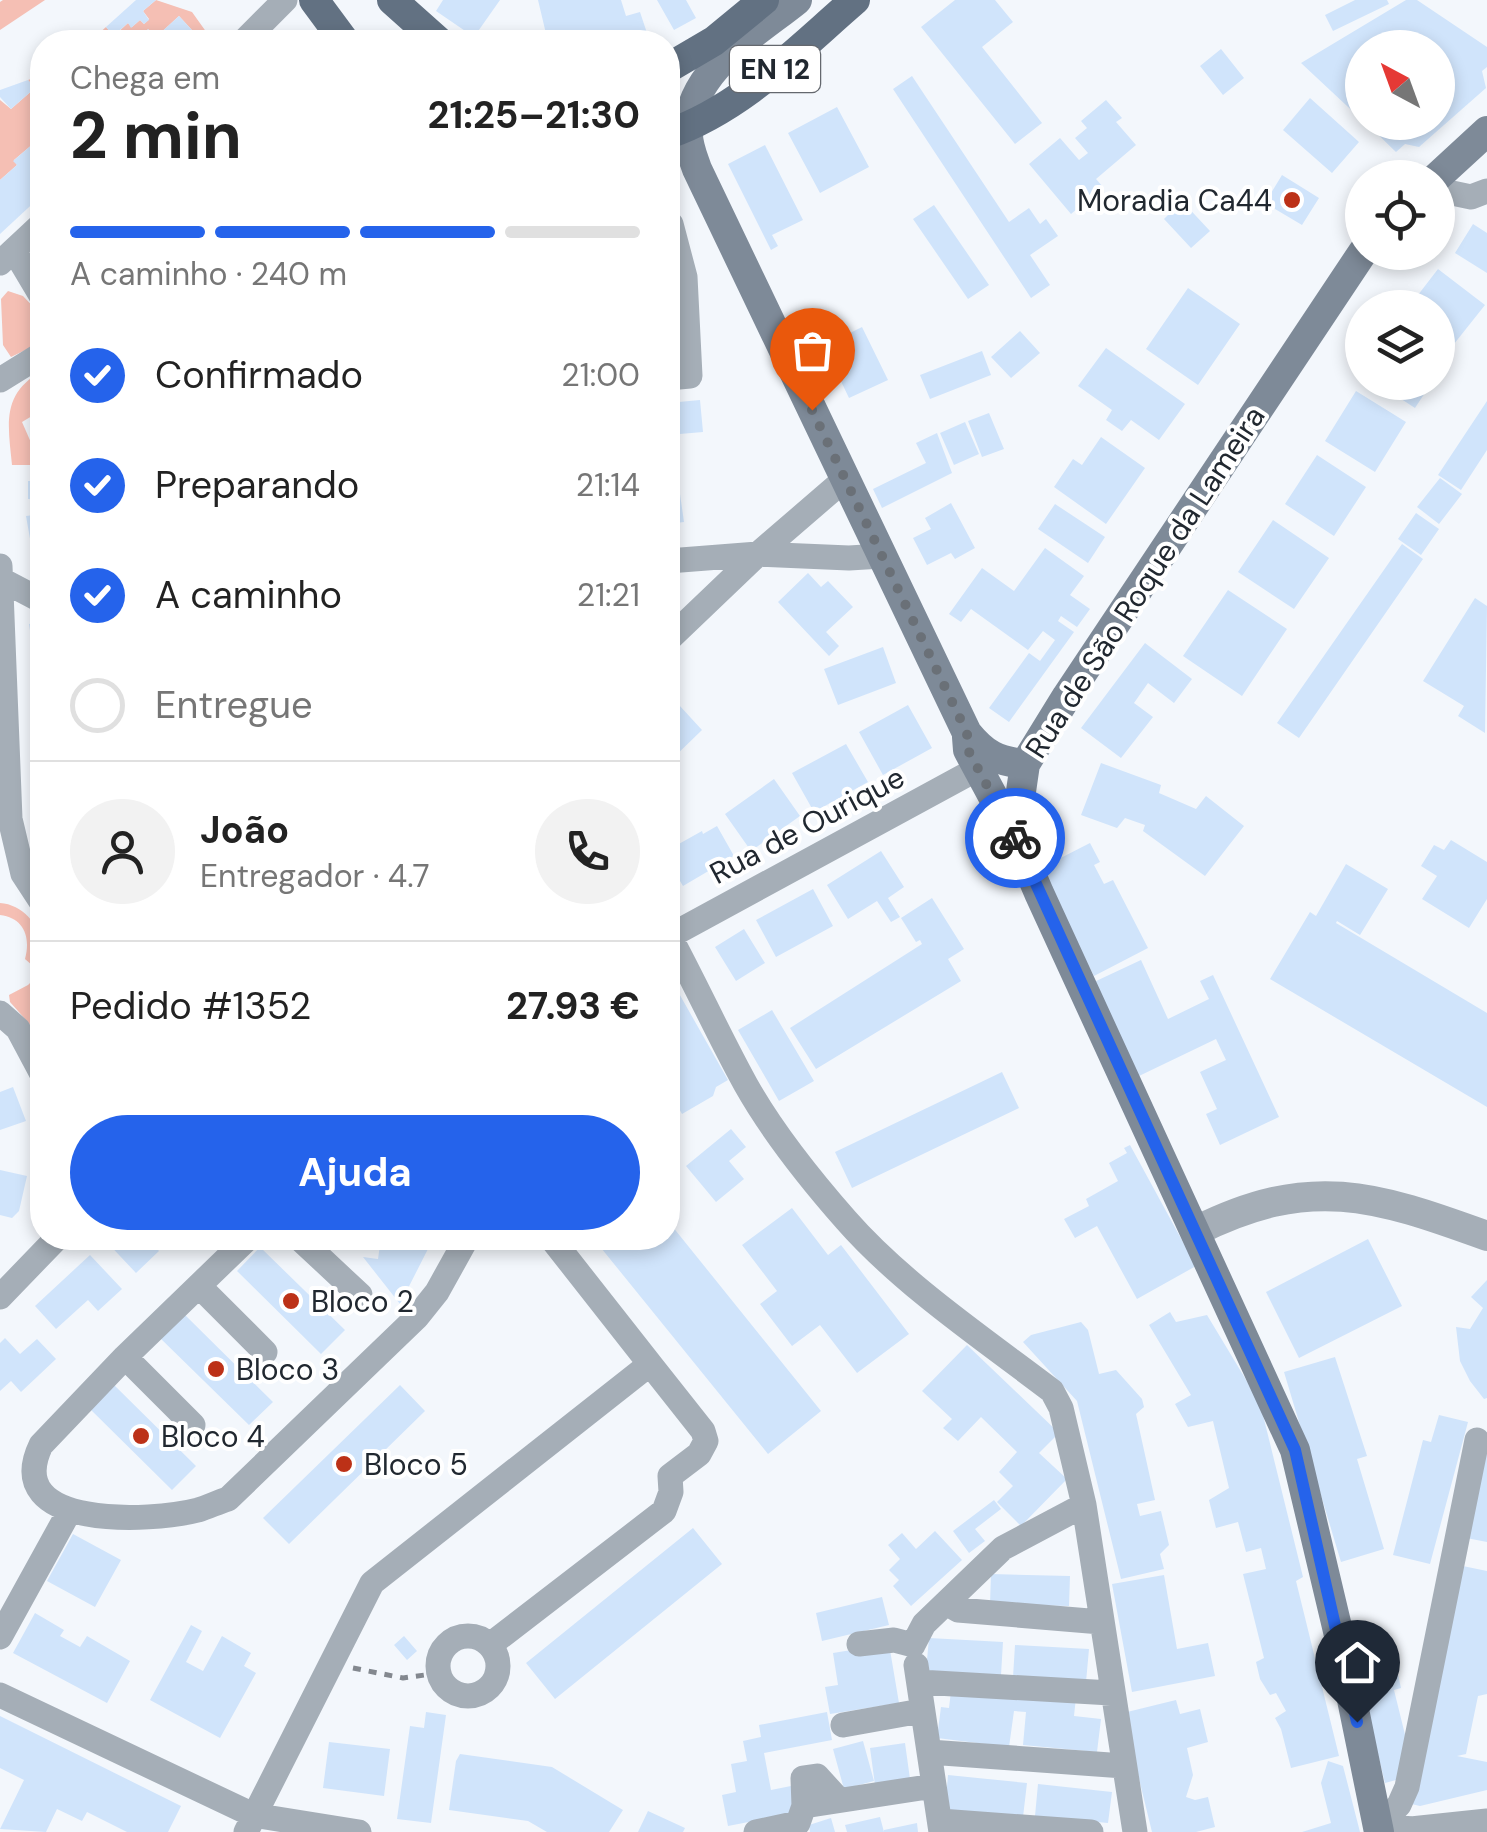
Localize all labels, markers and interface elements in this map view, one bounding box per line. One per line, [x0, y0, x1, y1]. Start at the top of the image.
north arrow [1345, 30, 1455, 140]
map controls [1345, 30, 1455, 400]
road number: EN 12 [730, 46, 820, 92]
text: Chega em [70, 57, 220, 99]
text: 21:25–21:30 [428, 90, 640, 140]
text: 2 min [70, 94, 242, 178]
button: locate [1345, 160, 1455, 270]
place label: Moradia Ca44 [1077, 181, 1272, 220]
marker: Moradia Ca44 [1281, 189, 1303, 211]
text: A caminho · 240 m [70, 253, 347, 295]
button: layers [1345, 290, 1455, 400]
pin [770, 308, 855, 411]
icon: bag [785, 323, 840, 378]
icon: check [70, 348, 125, 403]
text: Confirmado [155, 350, 363, 400]
text: 21:00 [561, 354, 640, 396]
street label: Rua de São Roque da Lameira [1016, 399, 1274, 765]
icon: check [70, 458, 125, 513]
text: Preparando [155, 460, 359, 510]
text: 21:14 [576, 464, 640, 506]
icon: check [70, 568, 125, 623]
text: A caminho [155, 570, 342, 620]
text: 21:21 [577, 574, 640, 616]
text: Entregue [155, 680, 313, 730]
street label: Rua de Ourique [703, 757, 911, 893]
courier [965, 788, 1065, 888]
button: person [70, 799, 175, 904]
button: phone [535, 799, 640, 904]
text: João [200, 805, 289, 855]
icon: bike [988, 811, 1043, 866]
text: Entregador · 4.7 [200, 855, 430, 897]
text: Pedido #1352 [70, 981, 311, 1031]
text: 27.93 € [506, 981, 640, 1031]
button: Ajuda [70, 1115, 640, 1230]
place label: Bloco 2 [311, 1282, 414, 1321]
marker: Bloco 2 [280, 1290, 302, 1312]
place label: Bloco 3 [236, 1350, 339, 1389]
marker: Bloco 3 [205, 1358, 227, 1380]
place label: Bloco 4 [161, 1417, 265, 1456]
marker: Bloco 4 [130, 1425, 152, 1447]
place label: Bloco 5 [364, 1445, 468, 1484]
marker: Bloco 5 [333, 1453, 355, 1475]
pin [1315, 1620, 1400, 1723]
icon: home [1330, 1635, 1385, 1690]

